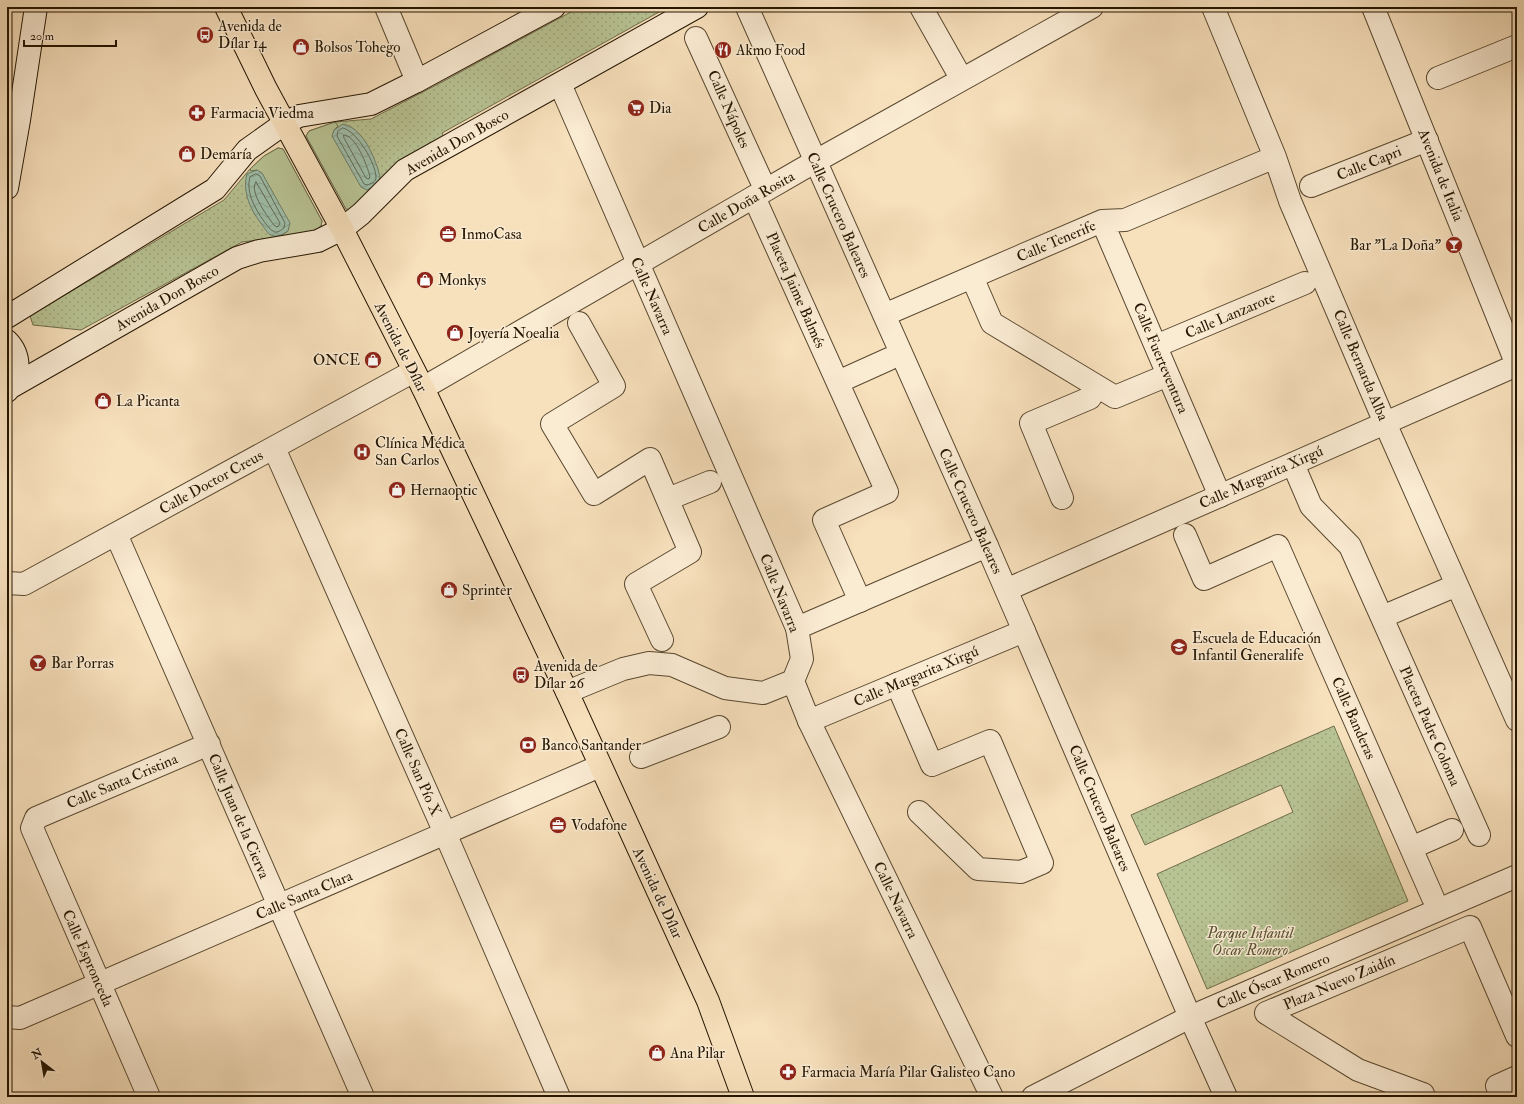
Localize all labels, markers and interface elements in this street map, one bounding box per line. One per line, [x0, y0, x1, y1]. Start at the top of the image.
place label: Avenida de Dílar 14 [217, 17, 282, 53]
scale bar [24, 22, 116, 48]
bus stop icon: Avenida de Dílar 14 [195, 25, 215, 45]
text: 20 m [30, 29, 55, 44]
shop icon: Bolsos Tohego [291, 37, 311, 57]
place label: Bolsos Tohego [314, 38, 401, 57]
restaurant icon: Akmo Food [713, 40, 733, 60]
place label: Akmo Food [735, 41, 806, 60]
street label: Calle Nápoles [702, 67, 754, 152]
supermarket icon: Dia [626, 98, 646, 118]
place label: Dia [649, 99, 672, 118]
pharmacy icon: Farmacia Viedma [187, 103, 207, 123]
place label: Farmacia Viedma [210, 104, 315, 123]
street label: Avenida Don Bosco [401, 105, 512, 180]
street label: Avenida de Italia [1413, 125, 1468, 225]
street label: Calle Capri [1334, 142, 1405, 186]
shop icon: Demaría [177, 144, 197, 164]
place label: Demaría [200, 145, 253, 164]
street label: Calle Crucero Baleares [802, 149, 875, 281]
street label: Calle Doña Rosita [695, 167, 799, 238]
street label: Calle Tenerife [1014, 216, 1099, 267]
office icon: InmoCasa [438, 224, 458, 244]
place label: InmoCasa [461, 225, 523, 244]
street label: Placeta Jaime Balmés [761, 229, 830, 352]
bar icon: Bar "La Doña" [1444, 235, 1464, 255]
place label: Bar "La Doña" [1350, 236, 1441, 255]
street label: Calle Navarra [626, 254, 677, 339]
street label: Avenida Don Bosco [111, 261, 222, 336]
shop icon: Monkys [415, 270, 435, 290]
place label: Monkys [438, 271, 486, 290]
street label: Calle Lanzarote [1182, 288, 1278, 343]
street label: Avenida de Dílar [369, 298, 432, 396]
street label: Calle Fuerteventura [1129, 300, 1193, 417]
street label: Calle Bernarda Alba [1329, 307, 1393, 424]
shop icon: Joyería Noealia [445, 323, 465, 343]
place label: Joyería Noealia [467, 324, 560, 344]
shop icon: ONCE [363, 350, 383, 370]
place label: ONCE [313, 351, 360, 370]
shop icon: La Picanta [93, 391, 113, 411]
place label: La Picanta [116, 392, 181, 411]
place label: Clínica Médica San Carlos [375, 434, 466, 470]
street label: Calle Margarita Xirgú [1196, 441, 1326, 513]
hospital icon: Clínica Médica San Carlos [352, 442, 372, 462]
street label: Calle Crucero Baleares [934, 445, 1007, 577]
street label: Calle Doctor Creus [156, 446, 267, 519]
shop icon: Hernaoptic [387, 480, 407, 500]
place label: Hernaoptic [410, 481, 478, 501]
street label: Calle Navarra [755, 551, 804, 636]
shop icon: Sprinter [439, 580, 459, 600]
place label: Sprinter [462, 581, 512, 601]
place label: Escuela de Educación Infantil Generalife [1192, 629, 1321, 665]
school or university icon: Escuela de Educación Infantil Generalife [1169, 637, 1189, 657]
street label: Calle Margarita Xirgú [851, 641, 982, 711]
bar icon: Bar Porras [28, 653, 48, 673]
place label: Bar Porras [51, 654, 114, 673]
place label: Avenida de Dílar 26 [533, 657, 598, 693]
street label: Placeta Padre Coloma [1395, 663, 1465, 790]
bus stop icon: Avenida de Dílar 26 [511, 665, 531, 685]
street label: Calle Banderas [1327, 674, 1380, 762]
street label: Calle San Pío X [390, 725, 446, 819]
bank icon: Banco Santander [518, 735, 538, 755]
place label: Banco Santander [541, 736, 642, 755]
street label: Calle Crucero Baleares [1064, 742, 1135, 874]
street label: Calle Santa Cristina [64, 749, 181, 813]
street label: Calle Juan de la Cierva [203, 751, 274, 883]
office icon: Vodafone [548, 815, 568, 835]
place label: Vodafone [571, 816, 627, 835]
street label: Avenida de Dílar [628, 844, 687, 942]
street label: Calle Navarra [869, 859, 923, 942]
street label: Calle Santa Clara [253, 866, 356, 924]
street label: Calle Espronceda [57, 907, 118, 1011]
park label: Parque Infantil Óscar Romero [1206, 924, 1294, 960]
street label: Calle Óscar Romero [1213, 947, 1333, 1014]
street label: Plaza Nuevo Zaidín [1280, 950, 1398, 1015]
north arrow [22, 1042, 62, 1082]
shop icon: Ana Pilar [647, 1043, 667, 1063]
place label: Ana Pilar [669, 1044, 725, 1063]
text: N [29, 1045, 46, 1062]
pharmacy icon: Farmacia María Pilar Galisteo Cano [778, 1062, 798, 1082]
place label: Farmacia María Pilar Galisteo Cano [801, 1063, 1015, 1082]

